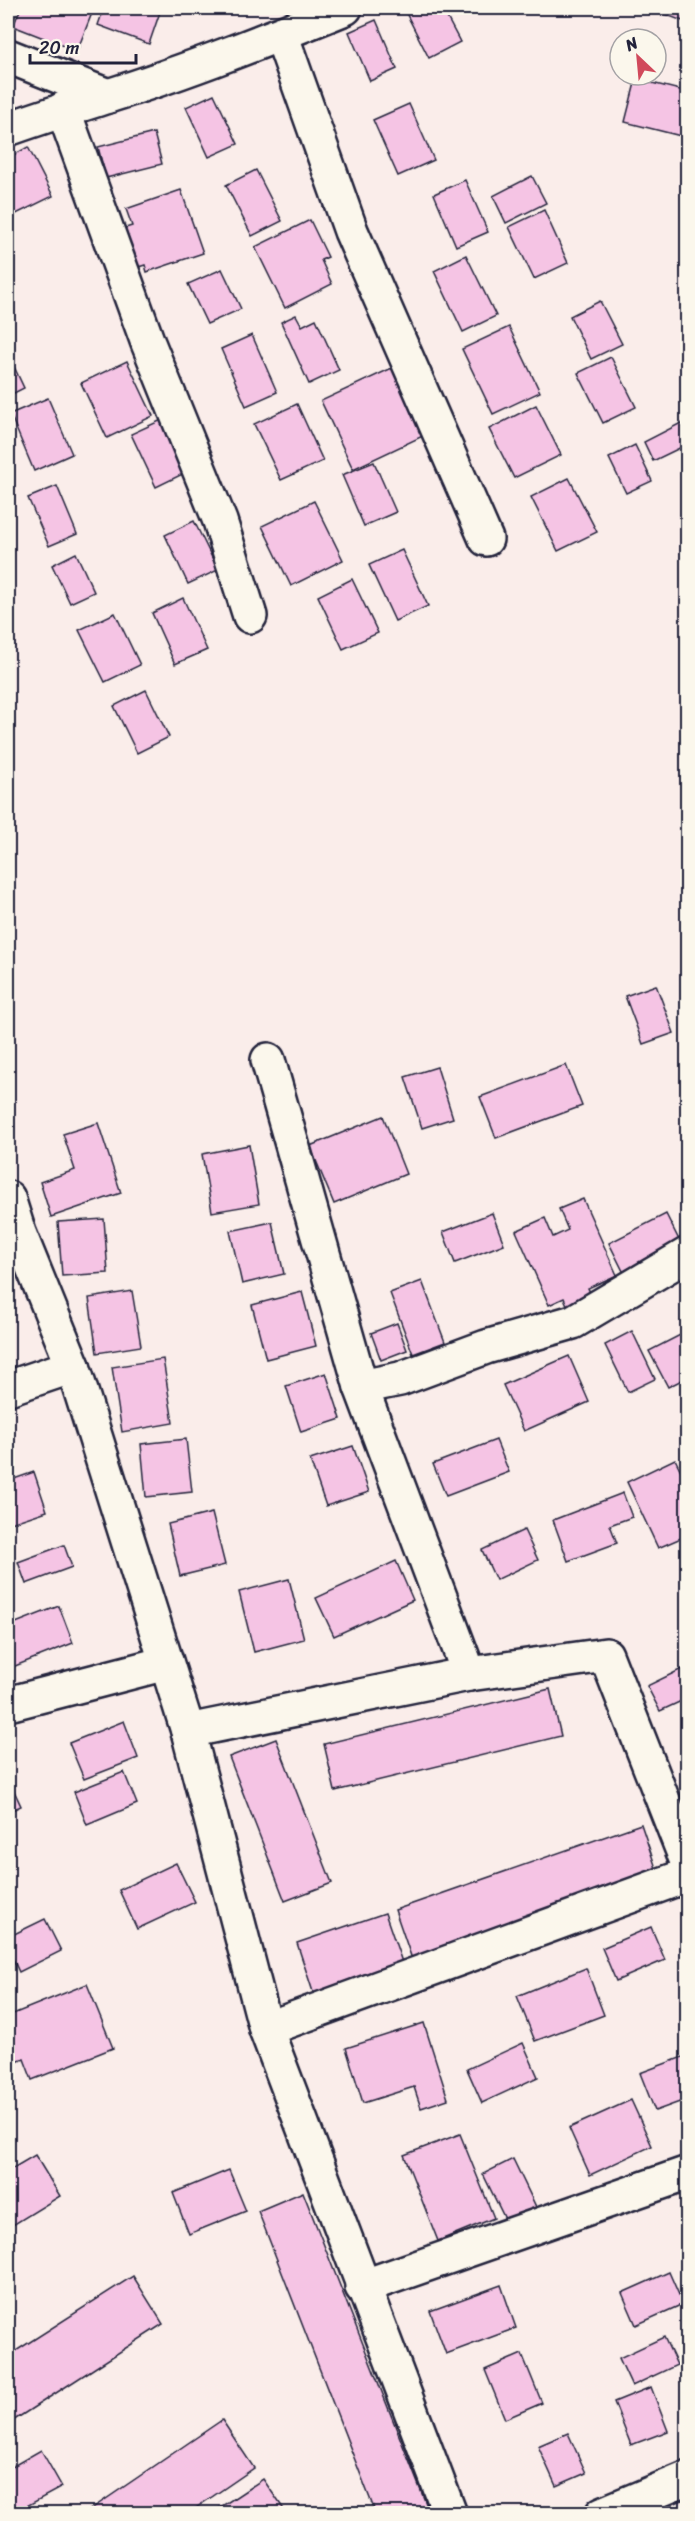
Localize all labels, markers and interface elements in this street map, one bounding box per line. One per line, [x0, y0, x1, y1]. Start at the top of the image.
scale bar [30, 27, 136, 65]
north arrow [608, 27, 668, 87]
text: N [619, 28, 644, 60]
text: 20 m [39, 32, 79, 64]

